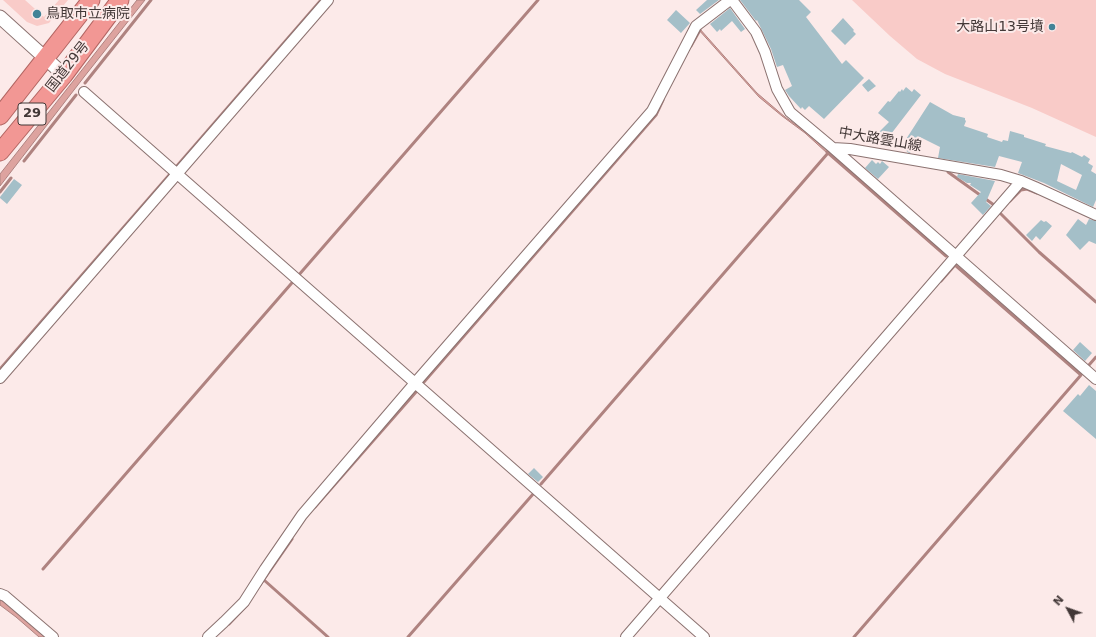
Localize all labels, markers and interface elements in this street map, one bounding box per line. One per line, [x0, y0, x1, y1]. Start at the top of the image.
place label: 鳥取市立病院 [46, 6, 130, 22]
marker: 鳥取市立病院 [31, 8, 43, 20]
place label: 大路山13号墳 [956, 19, 1044, 35]
marker: 大路山13号墳 [1047, 22, 1057, 32]
street label: 国道29号 [43, 38, 93, 96]
road number: 29 [18, 103, 46, 125]
street label: 中大路雲山線 [837, 124, 923, 156]
north arrow [1048, 589, 1088, 629]
text: N [1051, 593, 1066, 609]

